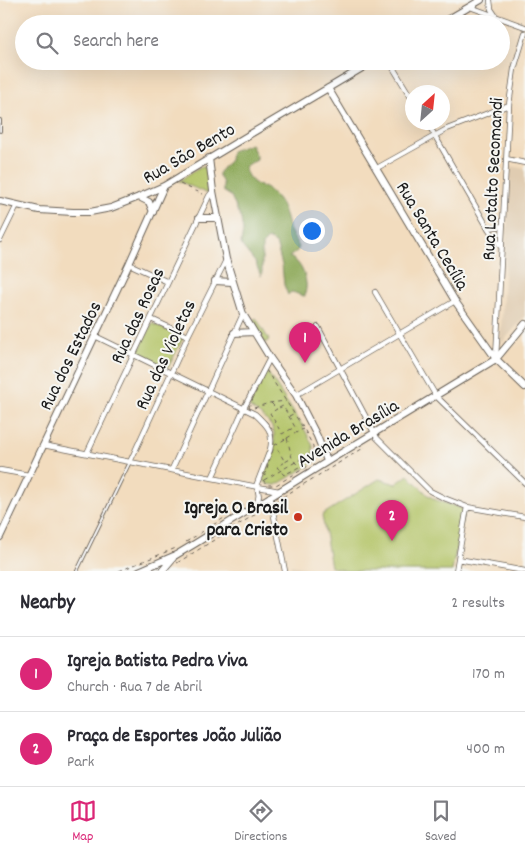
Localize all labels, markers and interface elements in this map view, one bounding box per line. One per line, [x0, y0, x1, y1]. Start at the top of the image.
search box [15, 15, 510, 70]
icon: search [33, 29, 61, 57]
text: Search here [73, 29, 159, 56]
north arrow [405, 85, 450, 130]
street label: Rua Lotalto Secomandi [477, 96, 512, 261]
street label: Rua São Bento [138, 118, 241, 192]
street label: Rua Santa Cecília [388, 177, 475, 297]
your location [299, 218, 325, 244]
street label: Rua das Rosas [105, 264, 173, 369]
street label: Rua das Violetas [130, 296, 205, 415]
street label: Rua dos Estados [34, 297, 110, 416]
pin: 1 [289, 322, 321, 363]
street label: Avenida Brasília [293, 393, 406, 476]
place label: Igreja O Brasil para Cristo [184, 496, 289, 545]
pin: 2 [376, 500, 408, 541]
marker: Igreja O Brasil para Cristo [292, 511, 304, 523]
text: Nearby [20, 589, 75, 619]
text: 2 results [451, 592, 505, 615]
text: Igreja Batista Pedra Viva [67, 649, 247, 676]
text: 1 [34, 663, 38, 686]
text: 170 m [472, 663, 505, 686]
text: Church · Rua 7 de Abril [67, 676, 202, 699]
text: Praça de Esportes João Julião [67, 724, 281, 751]
text: 2 [33, 738, 40, 761]
text: 400 m [466, 738, 505, 761]
text: Park [67, 751, 94, 774]
tab: Map [69, 797, 97, 847]
tab: Directions [234, 797, 287, 847]
tab: Saved [425, 797, 456, 847]

